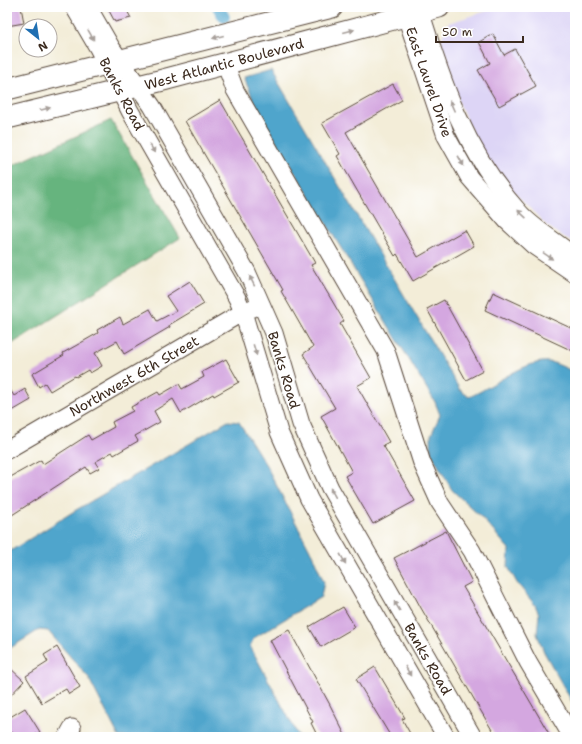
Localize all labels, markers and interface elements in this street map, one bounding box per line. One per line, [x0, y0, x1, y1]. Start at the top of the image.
north arrow [18, 18, 58, 58]
scale bar [436, 18, 523, 44]
street label: East Laurel Drive [402, 24, 456, 140]
text: 50 m [442, 24, 472, 40]
one-way arrow [343, 28, 356, 34]
one-way arrow [87, 29, 94, 41]
street label: West Atlantic Boulevard [142, 34, 306, 94]
one-way arrow [212, 34, 224, 40]
text: N [35, 38, 50, 55]
street label: Banks Road [95, 54, 149, 134]
one-way arrow [449, 100, 455, 111]
one-way arrow [39, 106, 51, 112]
one-way arrow [148, 142, 155, 154]
one-way arrow [457, 155, 464, 167]
one-way arrow [517, 209, 527, 219]
one-way arrow [543, 252, 553, 260]
one-way arrow [248, 275, 255, 286]
street label: Banks Road [264, 329, 304, 411]
street label: Northwest 6th Street [66, 332, 202, 420]
one-way arrow [252, 344, 258, 356]
one-way arrow [330, 487, 337, 499]
one-way arrow [340, 553, 346, 565]
one-way arrow [394, 600, 401, 612]
street label: Banks Road [400, 620, 456, 698]
one-way arrow [404, 665, 411, 677]

